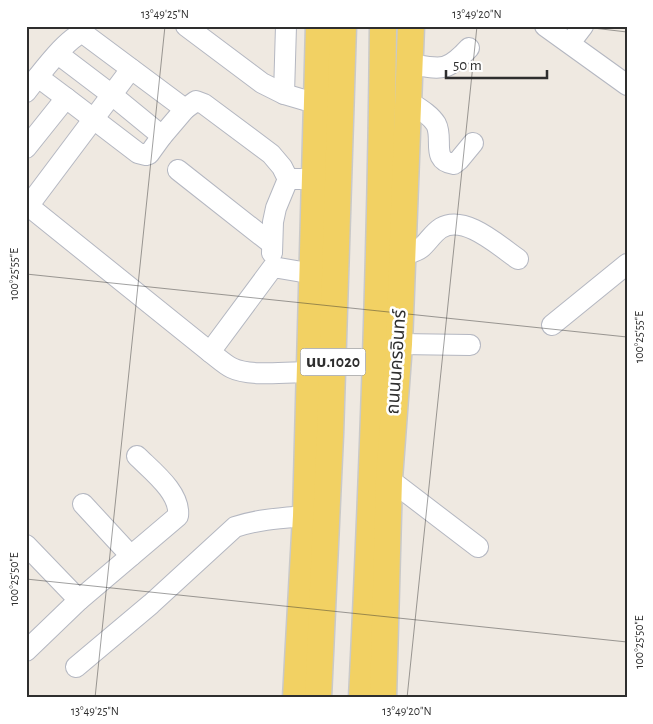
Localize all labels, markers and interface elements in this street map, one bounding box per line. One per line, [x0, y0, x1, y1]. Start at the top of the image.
text: 13°49'25"N [141, 8, 189, 20]
text: 13°49'20"N [452, 8, 502, 20]
scale bar [446, 48, 547, 80]
text: 50 m [453, 58, 482, 73]
text: 100°25'55"E [8, 248, 20, 300]
street label: ถนนนครอินทร์ [384, 308, 410, 415]
text: 100°25'55"E [633, 311, 645, 363]
road number: นบ.1020 [300, 348, 366, 376]
text: 100°25'50"E [8, 552, 20, 606]
text: 100°25'50"E [633, 615, 645, 669]
text: 13°49'25"N [71, 705, 119, 717]
text: 13°49'20"N [382, 705, 432, 717]

